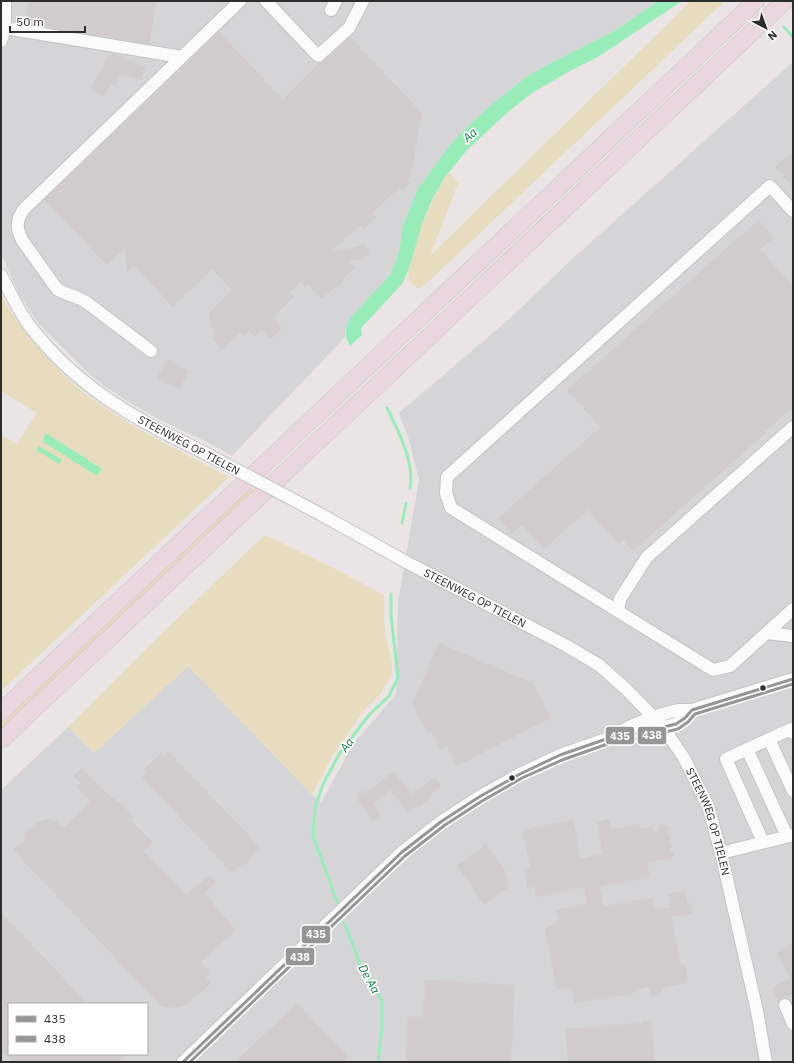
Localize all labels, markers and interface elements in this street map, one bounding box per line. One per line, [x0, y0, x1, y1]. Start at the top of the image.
scale bar [10, 8, 85, 34]
north arrow [746, 8, 786, 48]
text: 50 m [16, 14, 44, 29]
text: N [765, 28, 780, 43]
water label: Aa [459, 124, 480, 146]
street label: STEENWEG OP TIELEN [136, 412, 242, 478]
street label: STEENWEG OP TIELEN [421, 565, 528, 630]
unlabelled marker [758, 683, 768, 693]
line badge: 435 [605, 726, 635, 745]
line badge: 438 [637, 726, 667, 745]
text: 438 [642, 728, 662, 742]
text: 435 [610, 729, 630, 743]
water label: Aa [336, 735, 357, 756]
street label: STEENWEG OP TIELEN [683, 765, 733, 877]
unlabelled marker [507, 773, 517, 783]
line badge: 435 [301, 925, 331, 944]
text: 435 [306, 927, 326, 941]
line badge: 438 [285, 947, 315, 966]
text: 438 [290, 950, 310, 964]
water label: De Aa [355, 962, 384, 996]
legend [8, 1003, 148, 1055]
text: 435 [44, 1011, 66, 1026]
text: 438 [44, 1031, 66, 1046]

